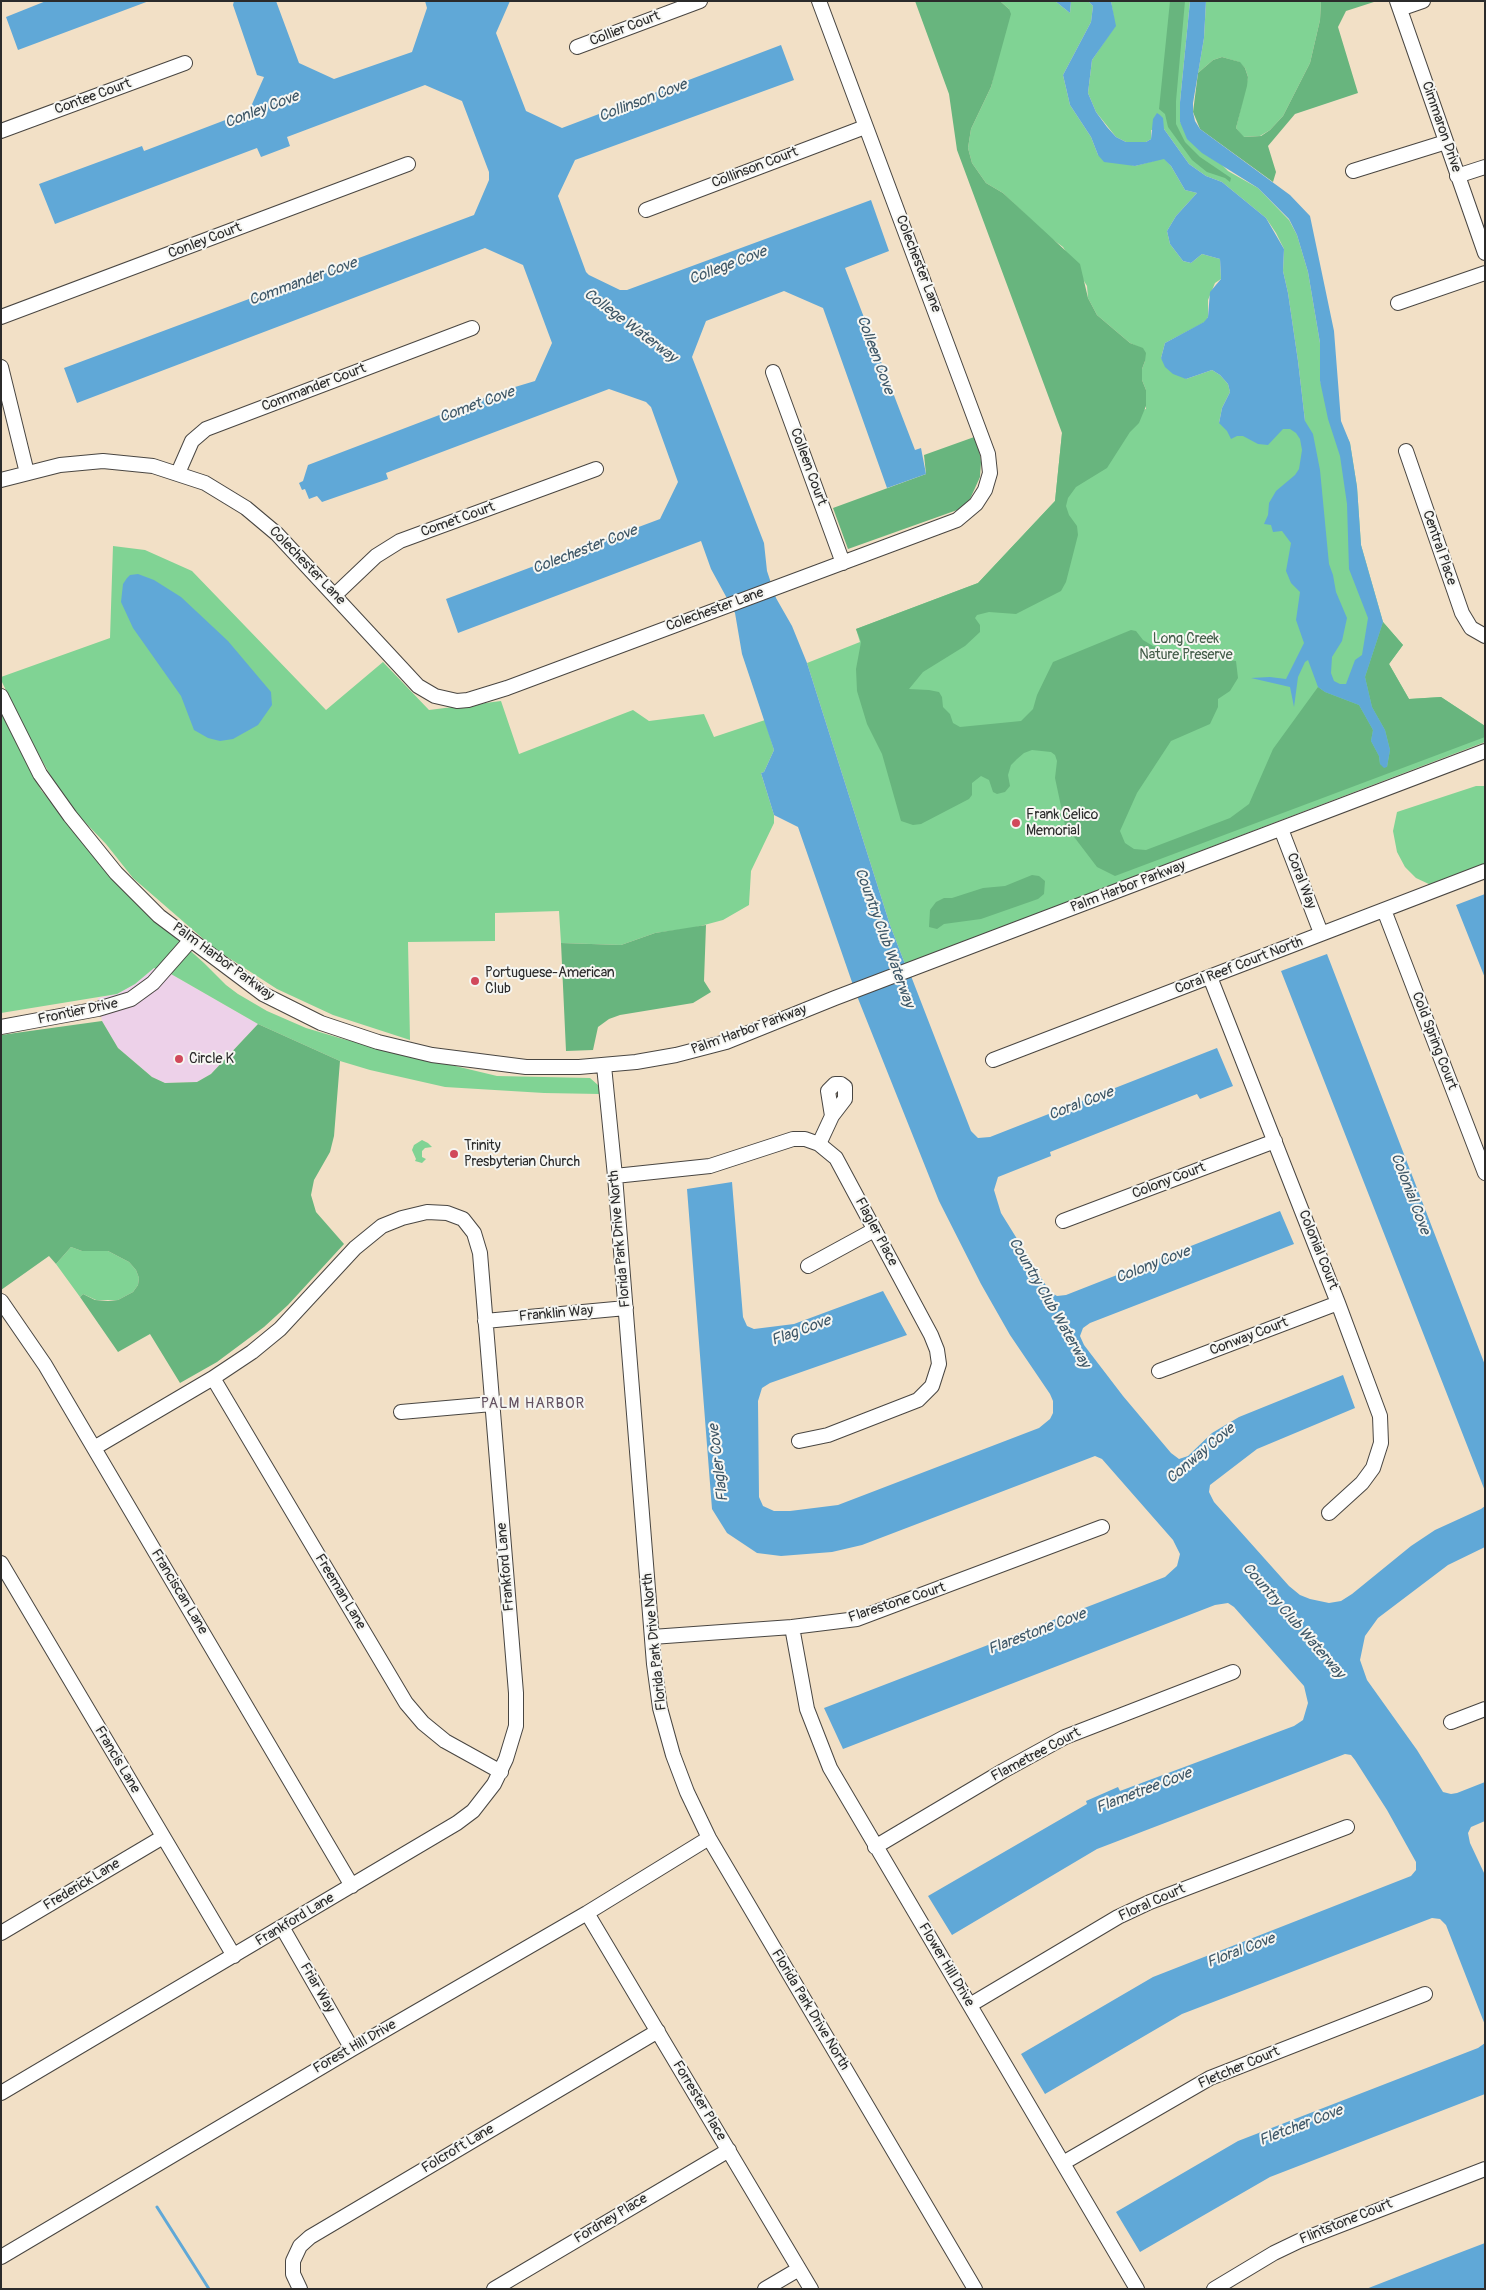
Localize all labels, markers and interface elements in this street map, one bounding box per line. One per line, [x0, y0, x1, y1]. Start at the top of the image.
street label: Collier Court [587, 8, 663, 50]
street label: Contee Court [52, 75, 134, 119]
water label: Collinson Cove [596, 76, 690, 126]
street label: Cimmaron Drive [1418, 79, 1464, 175]
water label: Conley Cove [222, 88, 302, 132]
street label: Collinson Court [709, 144, 801, 192]
street label: Colechester Lane [892, 213, 944, 315]
street label: Conley Court [166, 219, 244, 263]
water label: College Cove [687, 243, 769, 289]
water label: Commander Cove [247, 254, 359, 310]
water label: College Waterway [580, 285, 680, 367]
water label: Colleen Cove [852, 313, 898, 397]
street label: Commander Court [259, 360, 369, 416]
water label: Comet Cove [437, 383, 517, 427]
street label: Colleen Court [786, 426, 830, 508]
street label: Comet Court [419, 499, 497, 541]
street label: Central Place [1418, 508, 1460, 588]
water label: Colechester Cove [530, 522, 640, 578]
street label: Colechester Lane [265, 523, 349, 609]
street label: Colechester Lane [664, 585, 766, 635]
park label: Long Creek Nature Preserve [1139, 631, 1233, 664]
place label: Frank Celico Memorial [1026, 807, 1098, 840]
marker: Frank Celico Memorial [1010, 817, 1022, 829]
street label: Coral Way [1283, 851, 1319, 911]
street label: Palm Harbor Parkway [1068, 857, 1188, 917]
water label: Country Club Waterway [850, 866, 918, 1010]
street label: Palm Harbor Parkway [169, 919, 277, 1005]
street label: Coral Reef Court North [1173, 934, 1305, 998]
place label: Portuguese-American Club [485, 965, 615, 998]
marker: Portuguese-American Club [469, 975, 481, 987]
street label: Cold Spring Court [1408, 990, 1460, 1092]
street label: Frontier Drive [37, 995, 119, 1029]
street label: Palm Harbor Parkway [689, 1001, 809, 1059]
place label: Circle K [189, 1051, 234, 1067]
marker: Circle K [173, 1053, 185, 1065]
water label: Coral Cove [1046, 1083, 1116, 1125]
place label: Trinity Presbyterian Church [464, 1138, 580, 1170]
marker: Trinity Presbyterian Church [448, 1148, 460, 1160]
water label: Colonial Cove [1386, 1151, 1434, 1237]
street label: Colony Court [1130, 1159, 1208, 1203]
street label: Florida Park Drive North [606, 1170, 634, 1308]
street label: Flagler Place [851, 1195, 901, 1269]
street label: Colonial Court [1294, 1208, 1342, 1292]
water label: Country Club Waterway [1004, 1235, 1094, 1371]
water label: Colony Cove [1113, 1243, 1193, 1287]
street label: Franklin Way [518, 1302, 594, 1326]
water label: Flag Cove [769, 1312, 833, 1350]
street label: Conway Court [1207, 1314, 1291, 1360]
district label: PALM HARBOR [479, 1395, 587, 1413]
water label: Conway Cove [1163, 1420, 1239, 1488]
water label: Flagler Cove [705, 1423, 733, 1503]
street label: Frankford Lane [494, 1522, 518, 1612]
street label: Franciscan Lane [147, 1546, 211, 1638]
street label: Freeman Lane [311, 1551, 369, 1633]
water label: Country Club Waterway [1238, 1560, 1348, 1682]
street label: Florida Park Drive North [639, 1573, 671, 1711]
street label: Flarestone Court [846, 1579, 948, 1627]
water label: Flarestone Cove [986, 1605, 1088, 1659]
street label: Francis Lane [90, 1723, 144, 1797]
street label: Flametree Court [989, 1724, 1083, 1786]
water label: Flametree Cove [1094, 1765, 1194, 1817]
street label: Frederick Lane [41, 1856, 123, 1914]
street label: Floral Court [1116, 1881, 1188, 1925]
street label: Frankford Lane [253, 1890, 337, 1950]
street label: Flower Hill Drive [914, 1920, 978, 2010]
water label: Floral Cove [1205, 1930, 1277, 1972]
street label: Florida Park Drive North [767, 1947, 853, 2073]
street label: Friar Way [296, 1960, 338, 2016]
street label: Forest Hill Drive [311, 2017, 399, 2077]
street label: Fletcher Court [1196, 2043, 1282, 2093]
street label: Forrester Place [669, 2058, 729, 2144]
water label: Fletcher Cove [1257, 2102, 1345, 2150]
street label: Folcroft Lane [419, 2121, 497, 2177]
street label: Fordney Place [571, 2191, 651, 2247]
street label: Flintstone Court [1297, 2196, 1395, 2248]

